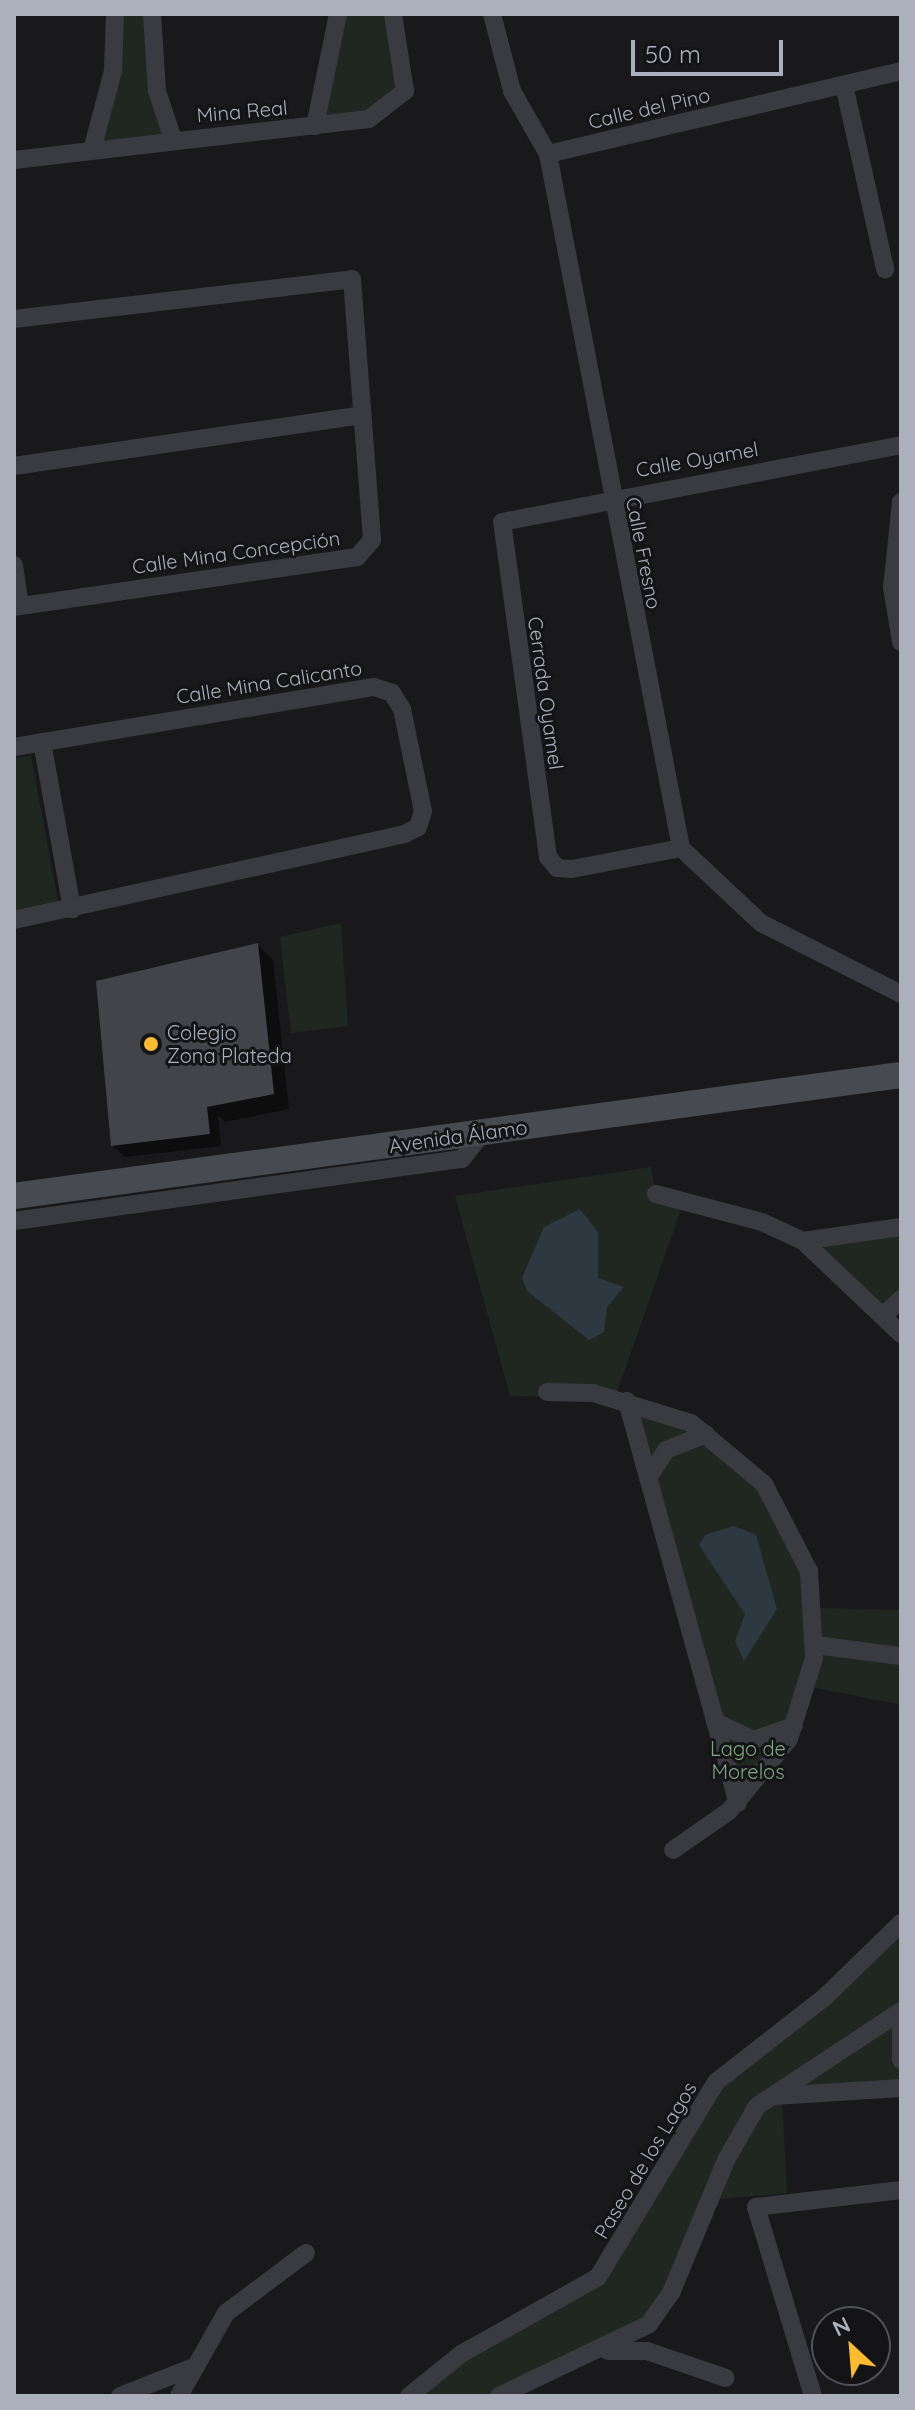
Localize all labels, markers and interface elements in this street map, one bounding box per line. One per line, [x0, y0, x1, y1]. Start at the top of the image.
scale bar [635, 24, 787, 74]
text: 50 m [645, 39, 701, 69]
street label: Calle del Pino [586, 82, 712, 134]
street label: Mina Real [195, 95, 289, 127]
street label: Calle Oyamel [634, 436, 760, 482]
street label: Calle Fresno [621, 495, 667, 611]
street label: Calle Mina Concepción [131, 526, 341, 578]
street label: Cerrada Oyamel [523, 615, 569, 771]
street label: Calle Mina Calicanto [174, 655, 364, 709]
place label: Colegio Zona Plateda [167, 1020, 292, 1067]
marker: Colegio Zona Plateda [142, 1035, 160, 1053]
street label: Avenida Álamo [387, 1114, 529, 1158]
park label: Lago de Morelos [710, 1737, 786, 1784]
street label: Paseo de los Lagos [589, 2077, 701, 2243]
north arrow [811, 2306, 891, 2386]
text: N [828, 2310, 855, 2342]

